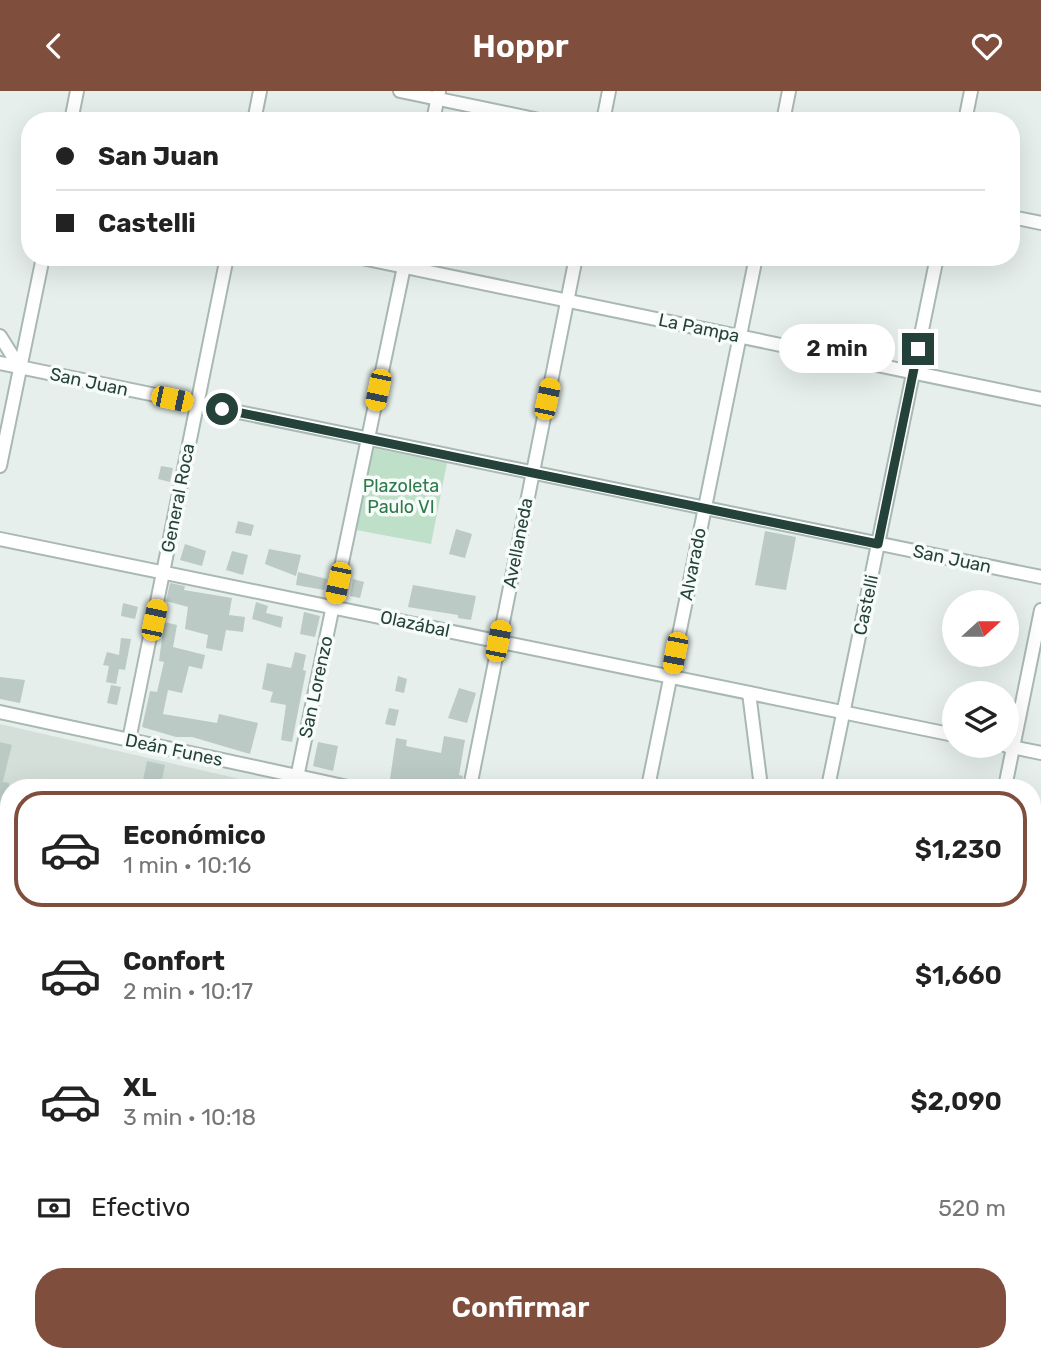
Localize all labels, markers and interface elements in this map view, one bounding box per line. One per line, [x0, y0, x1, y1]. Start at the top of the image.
icon: back [35, 27, 73, 65]
text: Hoppr [472, 27, 569, 65]
icon: heart [968, 27, 1006, 65]
text: San Juan [98, 141, 219, 172]
text: Castelli [98, 208, 196, 239]
street label: La Pampa [656, 309, 742, 347]
callout: 2 min [778, 324, 894, 373]
route end [902, 333, 934, 365]
text: 2 min [806, 334, 868, 362]
street label: San Juan [48, 363, 130, 401]
car [364, 367, 393, 413]
car [533, 376, 562, 422]
car [150, 384, 195, 414]
route start [206, 393, 238, 425]
street label: General Roca [157, 442, 199, 554]
park label: Plazoleta Paulo VI [363, 475, 439, 518]
street label: Avellaneda [498, 496, 538, 590]
street label: Alvarado [675, 526, 711, 602]
street label: San Juan [911, 540, 993, 578]
car [324, 560, 353, 606]
street label: Castelli [849, 573, 883, 637]
north arrow [942, 590, 1018, 667]
map controls [942, 590, 1019, 758]
car [140, 597, 169, 643]
street label: Olazábal [378, 606, 452, 642]
car [484, 618, 513, 664]
car [661, 630, 690, 676]
street label: San Lorenzo [294, 634, 338, 740]
button: layers [942, 681, 1019, 758]
street label: Deán Funes [123, 729, 225, 771]
icon: car [39, 818, 102, 881]
text: Económico [123, 820, 266, 851]
text: $1,230 [915, 834, 1002, 865]
text: 1 min · 10:16 [123, 851, 251, 879]
icon: car [39, 944, 102, 1007]
text: Confort [123, 946, 225, 977]
text: $1,660 [915, 960, 1002, 991]
text: 2 min · 10:17 [123, 977, 253, 1005]
icon: car [39, 1070, 102, 1133]
text: XL [123, 1072, 156, 1103]
text: $2,090 [911, 1086, 1002, 1117]
text: 3 min · 10:18 [123, 1103, 256, 1131]
icon: cash [35, 1189, 73, 1227]
text: Efectivo [91, 1192, 190, 1223]
text: 520 m [938, 1194, 1006, 1222]
button: Confirmar [35, 1268, 1006, 1348]

